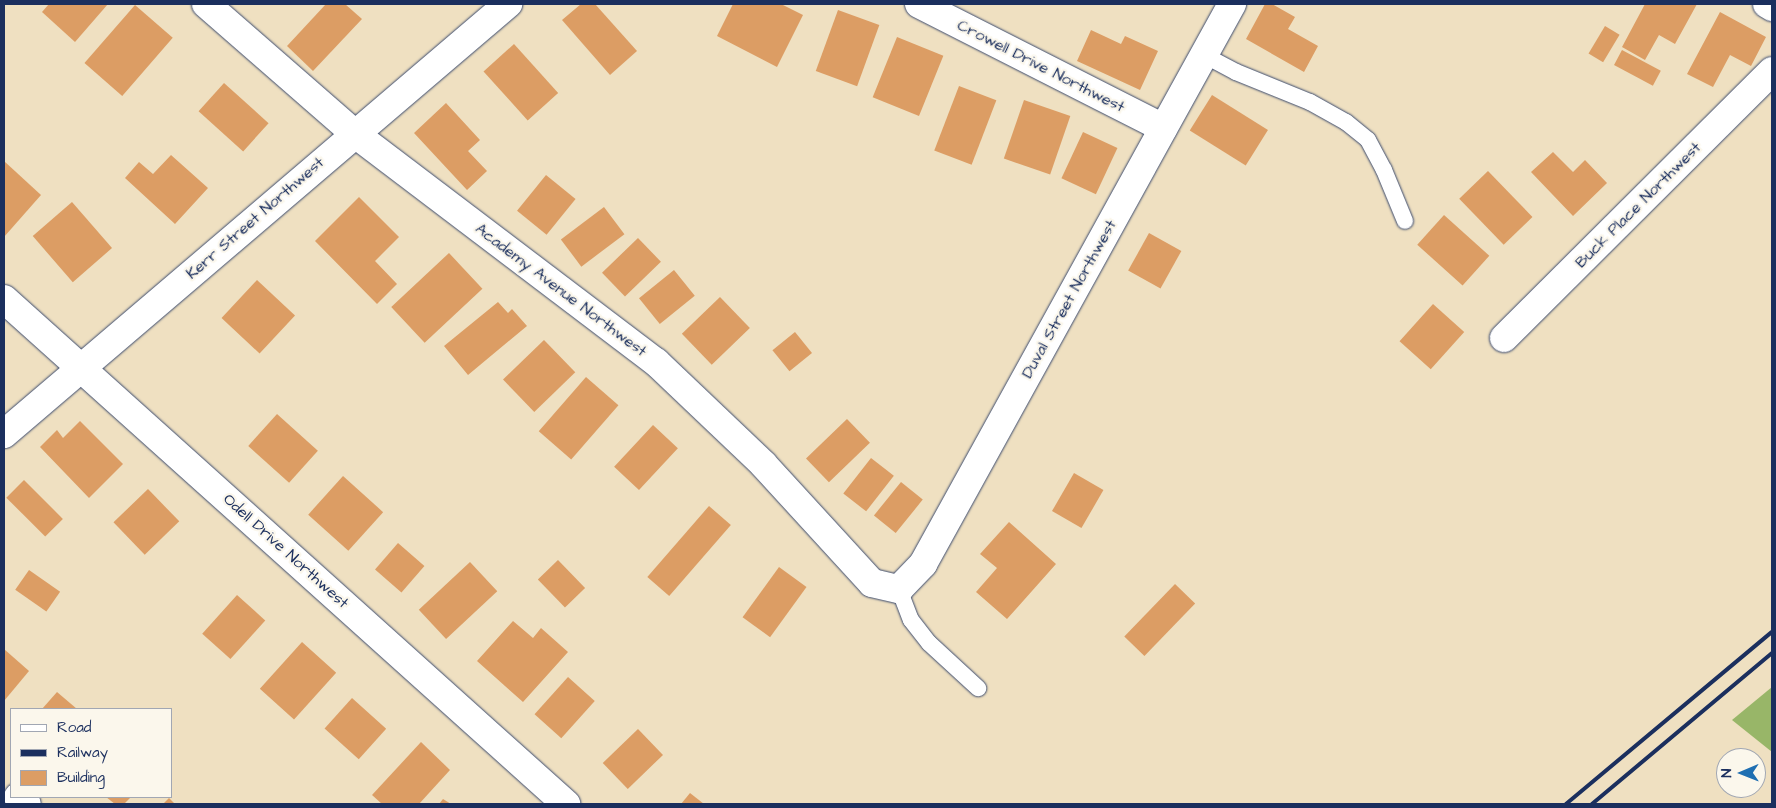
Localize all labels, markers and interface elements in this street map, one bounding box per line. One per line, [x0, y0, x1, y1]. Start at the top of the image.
street label: Crowell Drive Northwest [954, 15, 1128, 117]
street label: Buck Place Northwest [1571, 138, 1705, 272]
street label: Kerr Street Northwest [182, 153, 328, 283]
street label: Duval Street Northwest [1017, 217, 1121, 381]
street label: Academy Avenue Northwest [471, 219, 651, 361]
street label: Odell Drive Northwest [219, 490, 353, 612]
legend [10, 708, 172, 798]
text: Road [57, 717, 91, 738]
text: Railway [57, 742, 108, 763]
north arrow [1716, 748, 1766, 798]
text: Building [57, 767, 105, 788]
text: N [1717, 769, 1737, 778]

